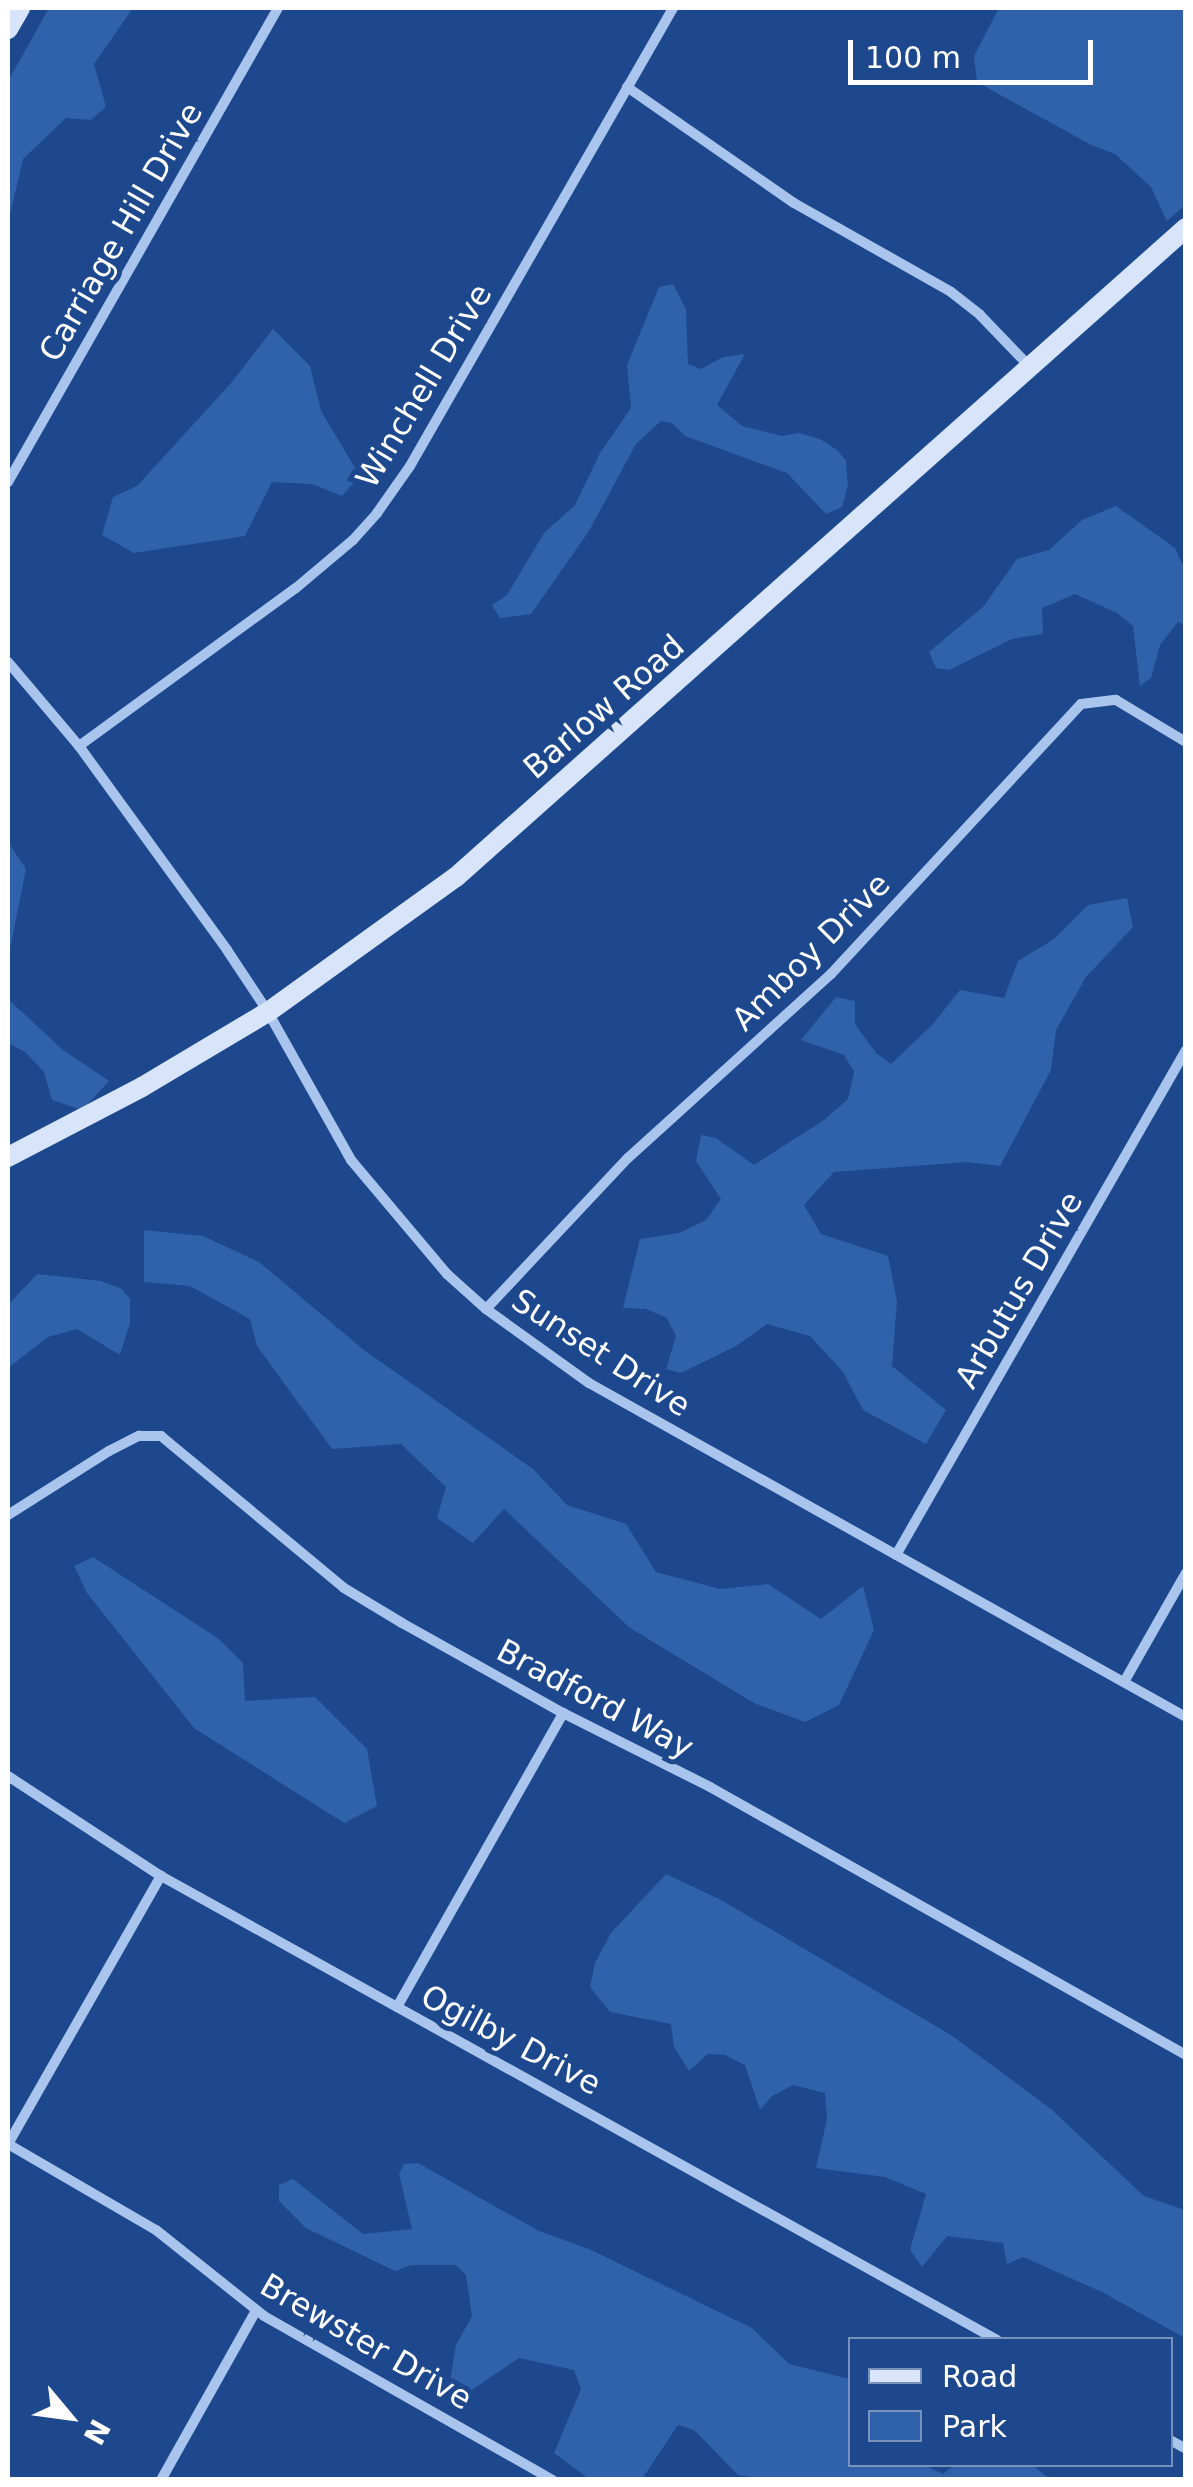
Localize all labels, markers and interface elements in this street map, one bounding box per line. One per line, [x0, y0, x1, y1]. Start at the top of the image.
scale bar [853, 20, 1098, 82]
text: 100 m [865, 40, 961, 75]
street label: Carriage Hill Drive [31, 96, 211, 368]
street label: Winchell Drive [348, 277, 500, 495]
street label: Barlow Road [516, 627, 692, 787]
street label: Amboy Drive [724, 865, 898, 1039]
street label: Arbutus Drive [947, 1185, 1091, 1395]
street label: Sunset Drive [504, 1281, 698, 1425]
street label: Bradford Way [490, 1631, 700, 1767]
street label: Ogilby Drive [415, 1977, 607, 2103]
street label: Brewster Drive [253, 2266, 479, 2418]
legend [848, 2337, 1173, 2467]
text: Road [942, 2359, 1017, 2394]
north arrow [20, 2367, 120, 2467]
text: Park [942, 2409, 1007, 2444]
text: N [77, 2414, 117, 2450]

